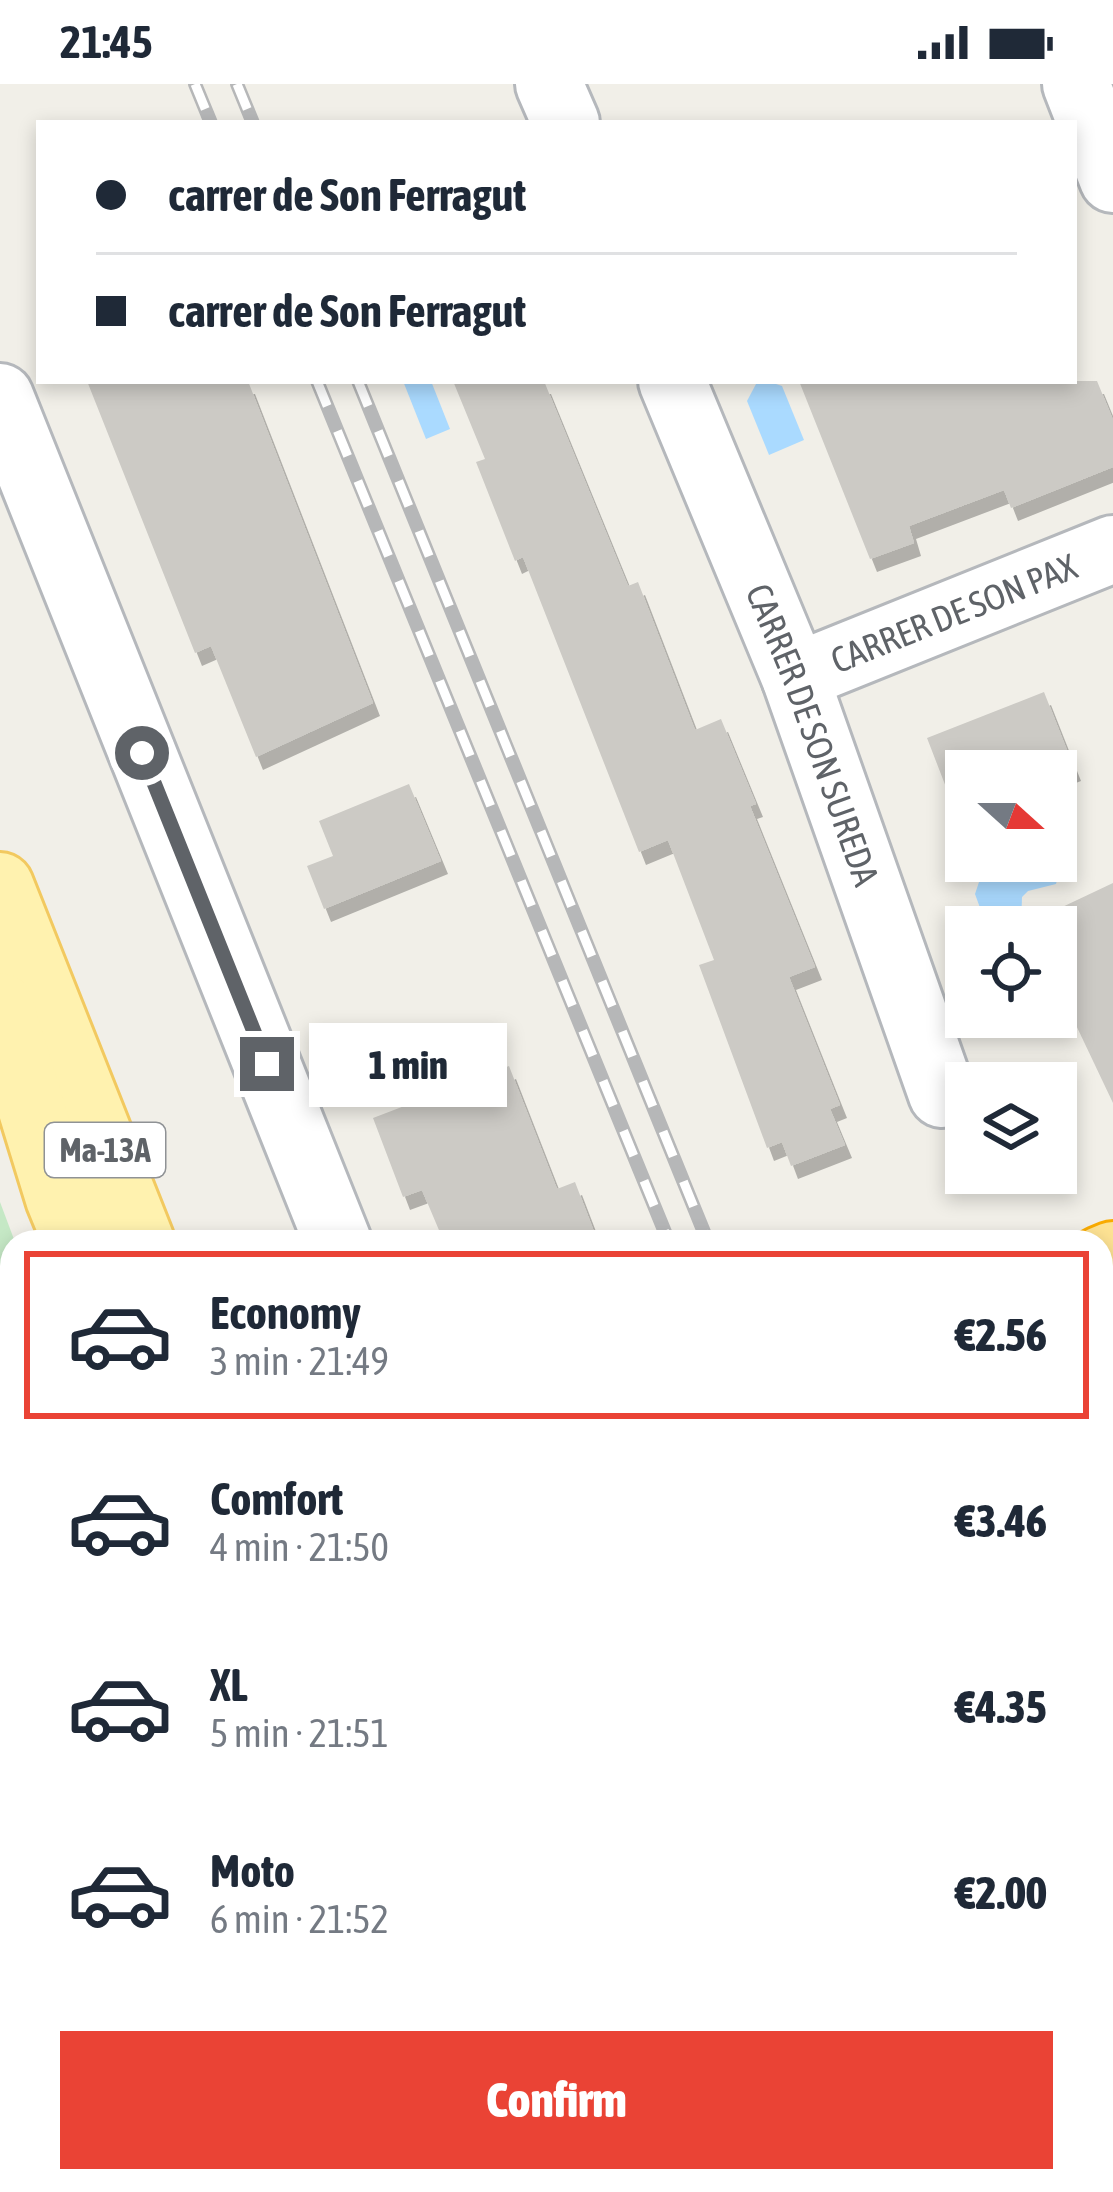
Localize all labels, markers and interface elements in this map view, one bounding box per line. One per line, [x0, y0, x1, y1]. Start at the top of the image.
text: 21:45 [60, 16, 153, 68]
text: carrer de Son Ferragut [168, 169, 526, 221]
text: carrer de Son Ferragut [168, 285, 526, 337]
street label: CARRER DE SON PAX [825, 545, 1083, 681]
street label: CARRER DE SON SUREDA [738, 578, 888, 892]
route start [115, 726, 169, 780]
north arrow [945, 750, 1077, 882]
map controls [945, 750, 1077, 1194]
button: locate [945, 906, 1077, 1038]
callout: 1 min [309, 1022, 507, 1106]
route end [240, 1037, 294, 1091]
text: 1 min [368, 1043, 448, 1087]
button: layers [945, 1062, 1077, 1194]
road number: Ma-13A [45, 1123, 165, 1177]
icon: car [66, 1281, 174, 1389]
text: Economy [210, 1287, 361, 1339]
text: €2.56 [955, 1309, 1047, 1361]
text: 3 min · 21:49 [210, 1339, 389, 1383]
icon: car [66, 1467, 174, 1575]
text: Comfort [210, 1473, 343, 1525]
text: €3.46 [955, 1495, 1047, 1547]
text: 4 min · 21:50 [210, 1525, 389, 1569]
icon: car [66, 1653, 174, 1761]
text: XL [210, 1659, 248, 1711]
text: €4.35 [955, 1681, 1047, 1733]
text: 5 min · 21:51 [210, 1711, 389, 1755]
icon: car [66, 1839, 174, 1947]
text: Moto [210, 1845, 295, 1897]
text: €2.00 [955, 1867, 1047, 1919]
text: 6 min · 21:52 [210, 1897, 389, 1941]
button: Confirm [60, 2031, 1053, 2169]

